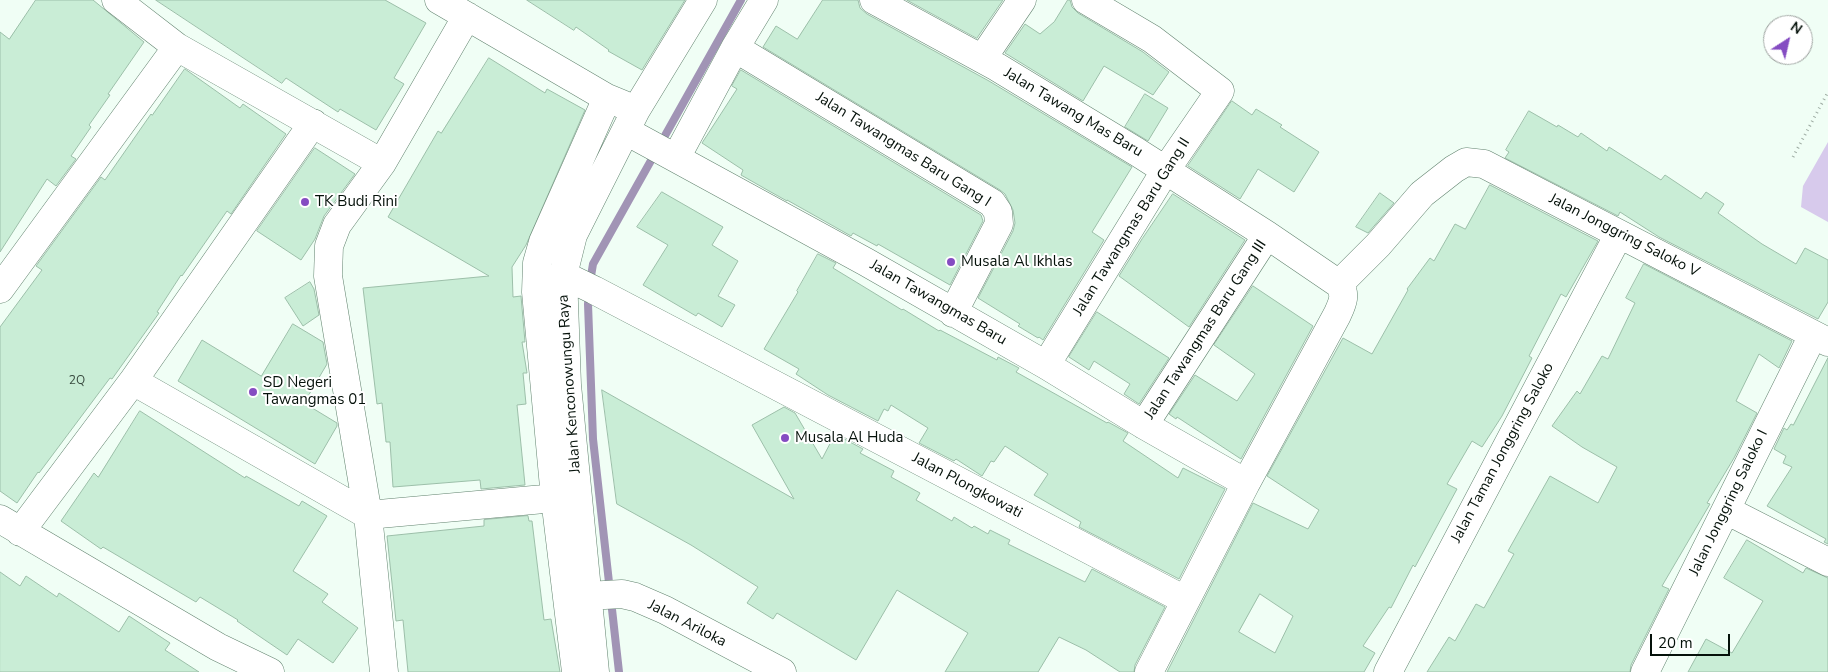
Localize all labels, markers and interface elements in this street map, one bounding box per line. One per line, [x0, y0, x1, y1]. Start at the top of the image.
north arrow [1763, 15, 1813, 65]
text: N [1787, 17, 1806, 39]
street label: Jalan Tawang Mas Baru [1000, 64, 1146, 162]
street label: Jalan Tawangmas Baru Gang I [812, 89, 994, 211]
street label: Jalan Tawangmas Baru Gang II [1070, 135, 1194, 319]
street label: Jalan Jonggring Saloko V [1546, 190, 1702, 282]
place label: TK Budi Rini [315, 193, 397, 211]
marker: TK Budi Rini [299, 196, 311, 208]
street label: Jalan Tawangmas Baru Gang III [1141, 237, 1271, 423]
place label: Musala Al Ikhlas [961, 253, 1072, 271]
marker: Musala Al Ikhlas [945, 256, 957, 268]
street label: Jalan Tawangmas Baru [866, 257, 1010, 349]
street label: Jalan Kenconowungu Raya [555, 294, 585, 474]
street label: Jalan Taman Jonggring Saloko [1448, 360, 1558, 546]
house number: 2Q [69, 374, 85, 388]
place label: SD Negeri Tawangmas 01 [263, 374, 366, 409]
marker: SD Negeri Tawangmas 01 [247, 386, 259, 398]
street label: Jalan Jonggring Saloko I [1686, 427, 1772, 579]
place label: Musala Al Huda [795, 429, 903, 447]
marker: Musala Al Huda [779, 432, 791, 444]
street label: Jalan Plongkowati [909, 449, 1025, 523]
street label: Jalan Ariloka [645, 597, 729, 651]
scale bar [1653, 624, 1733, 656]
text: 20 m [1658, 633, 1693, 653]

